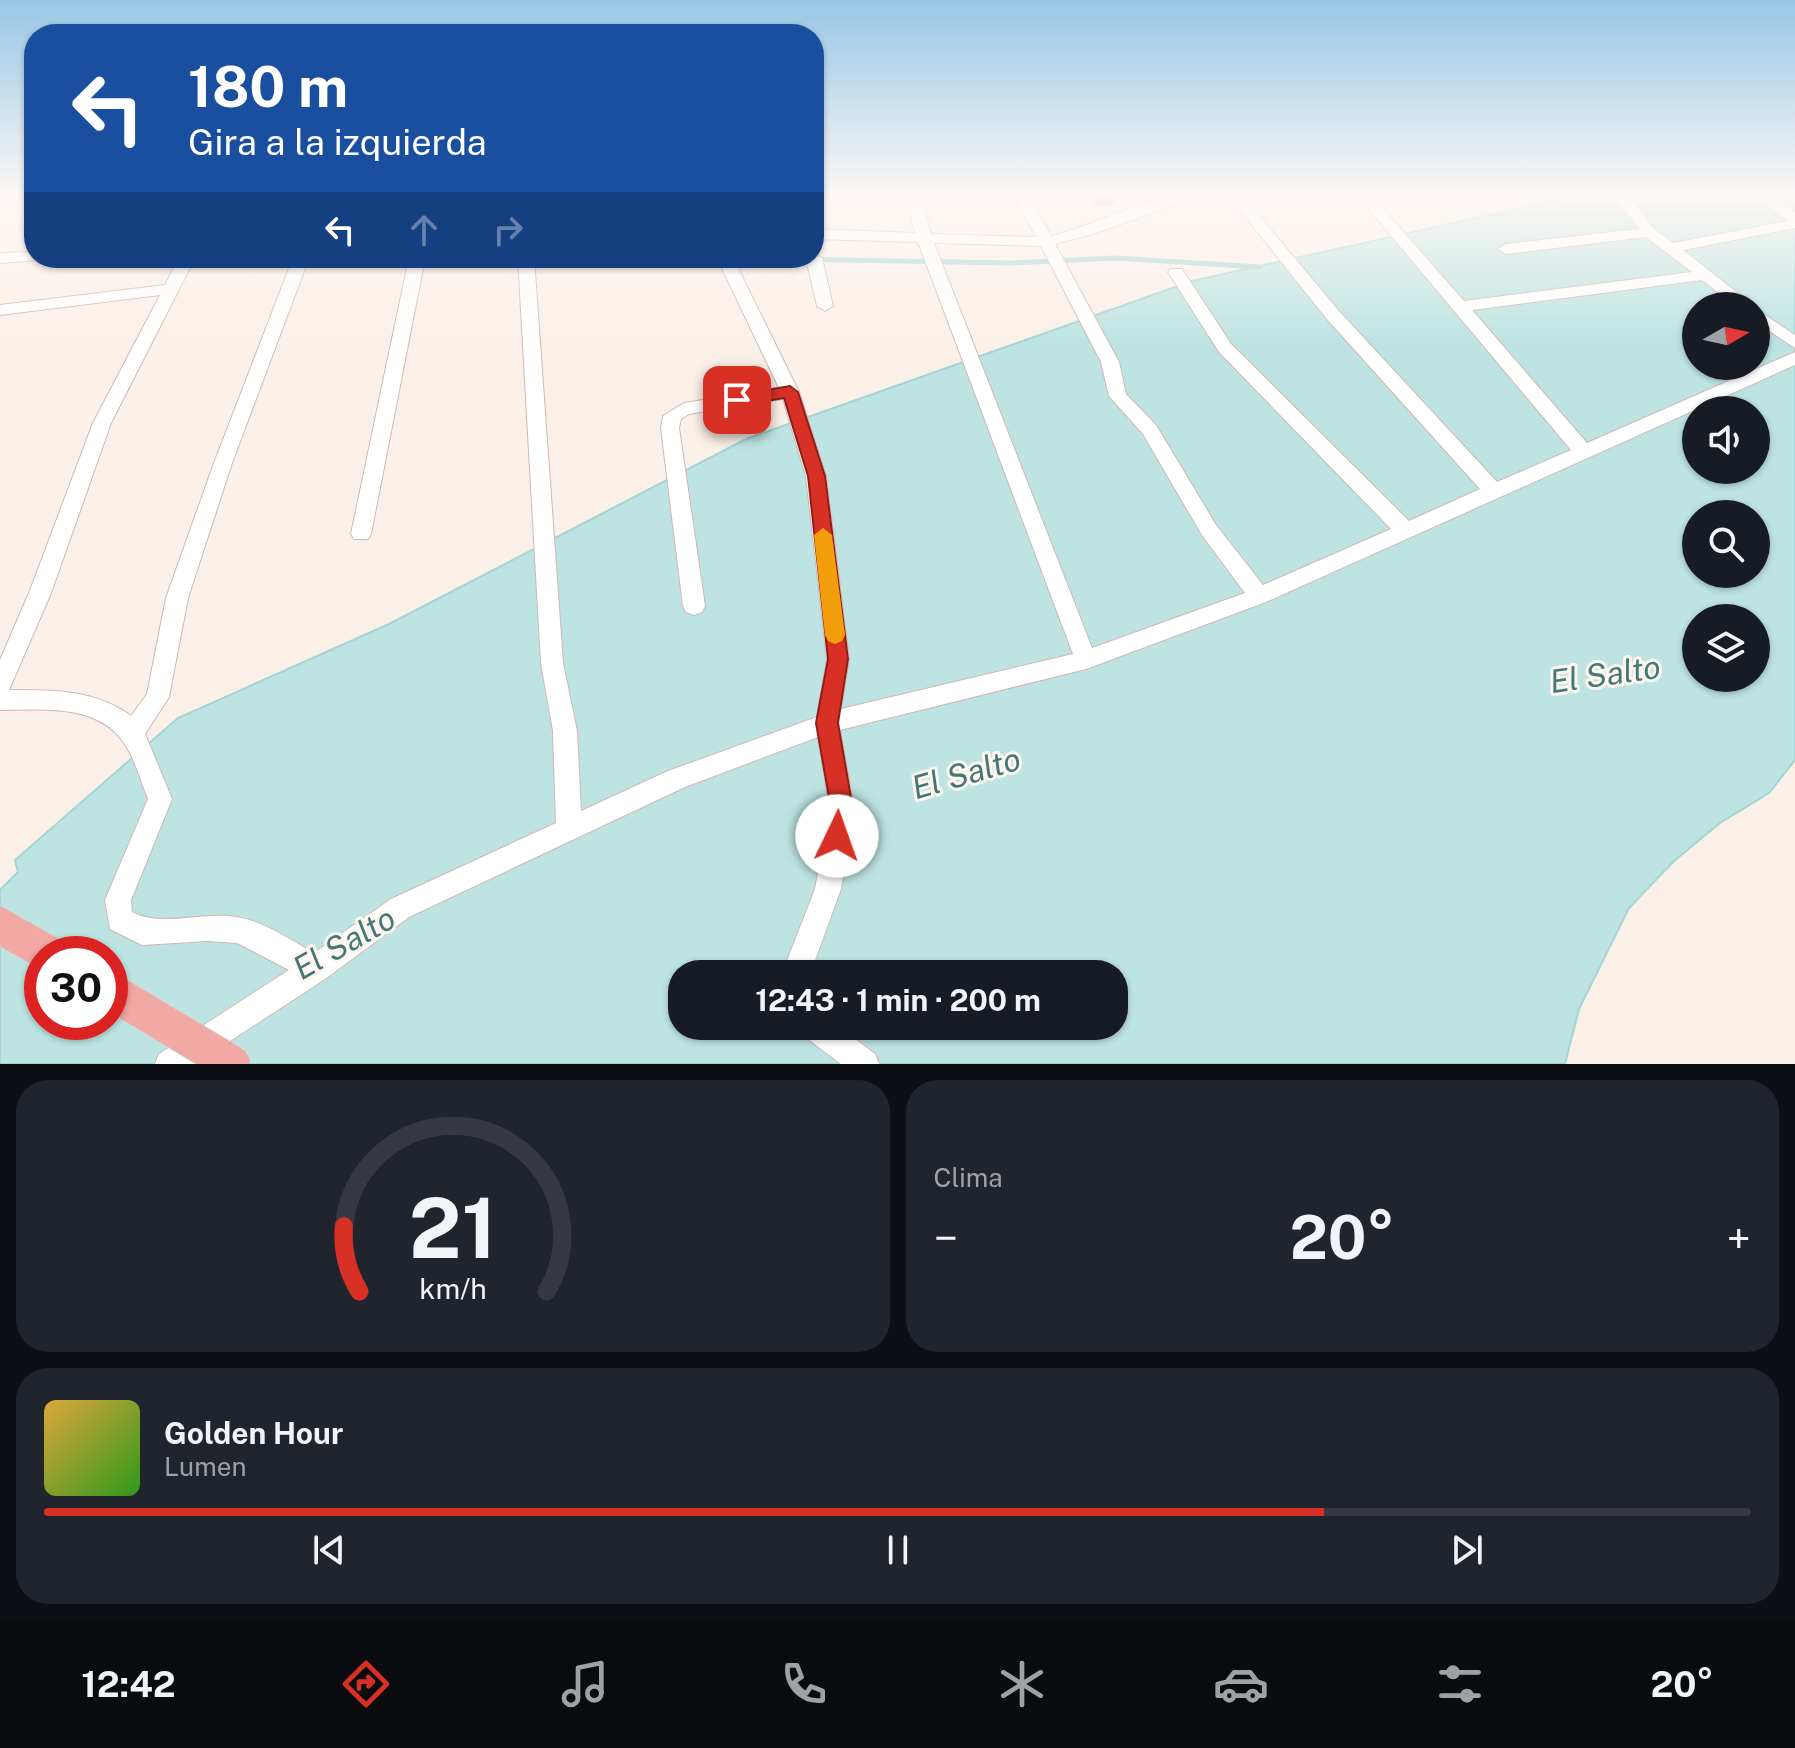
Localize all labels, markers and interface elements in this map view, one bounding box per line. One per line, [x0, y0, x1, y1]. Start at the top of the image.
text: 180 m [188, 54, 348, 120]
icon: left [56, 56, 160, 160]
text: Gira a la izquierda [188, 121, 487, 163]
icon: left [318, 208, 362, 252]
icon: ahead [402, 208, 446, 252]
icon: right [486, 208, 530, 252]
north arrow [1682, 292, 1770, 380]
map controls [1682, 292, 1770, 692]
pin [703, 366, 771, 434]
icon: arrive [715, 378, 759, 422]
button: sound [1682, 396, 1770, 484]
button: search [1682, 500, 1770, 588]
button: layers [1682, 604, 1770, 692]
water label: El Salto [1547, 648, 1663, 700]
water label: El Salto [907, 740, 1025, 806]
position arrow [795, 794, 879, 878]
water label: El Salto [287, 899, 401, 987]
speed limit sign: 30 [24, 936, 128, 1040]
text: 12:43 · 1 min · 200 m [755, 982, 1041, 1018]
text: Clima [934, 1162, 1003, 1193]
text: 21 [409, 1179, 497, 1277]
text: 20° [1290, 1202, 1395, 1273]
text: − [934, 1212, 958, 1264]
text: + [1727, 1212, 1751, 1264]
text: km/h [419, 1272, 486, 1305]
text: Golden Hour [164, 1415, 343, 1451]
text: Lumen [164, 1451, 247, 1482]
icon: previous [307, 1528, 351, 1572]
icon: pause [876, 1528, 920, 1572]
icon: next [1445, 1528, 1489, 1572]
icon: directions [338, 1656, 394, 1712]
icon: music [557, 1656, 613, 1712]
icon: phone [776, 1656, 832, 1712]
icon: climate [994, 1656, 1050, 1712]
icon: car [1213, 1656, 1269, 1712]
icon: filters [1432, 1656, 1488, 1712]
text: 12:42 [81, 1663, 176, 1705]
text: 20° [1651, 1663, 1714, 1705]

